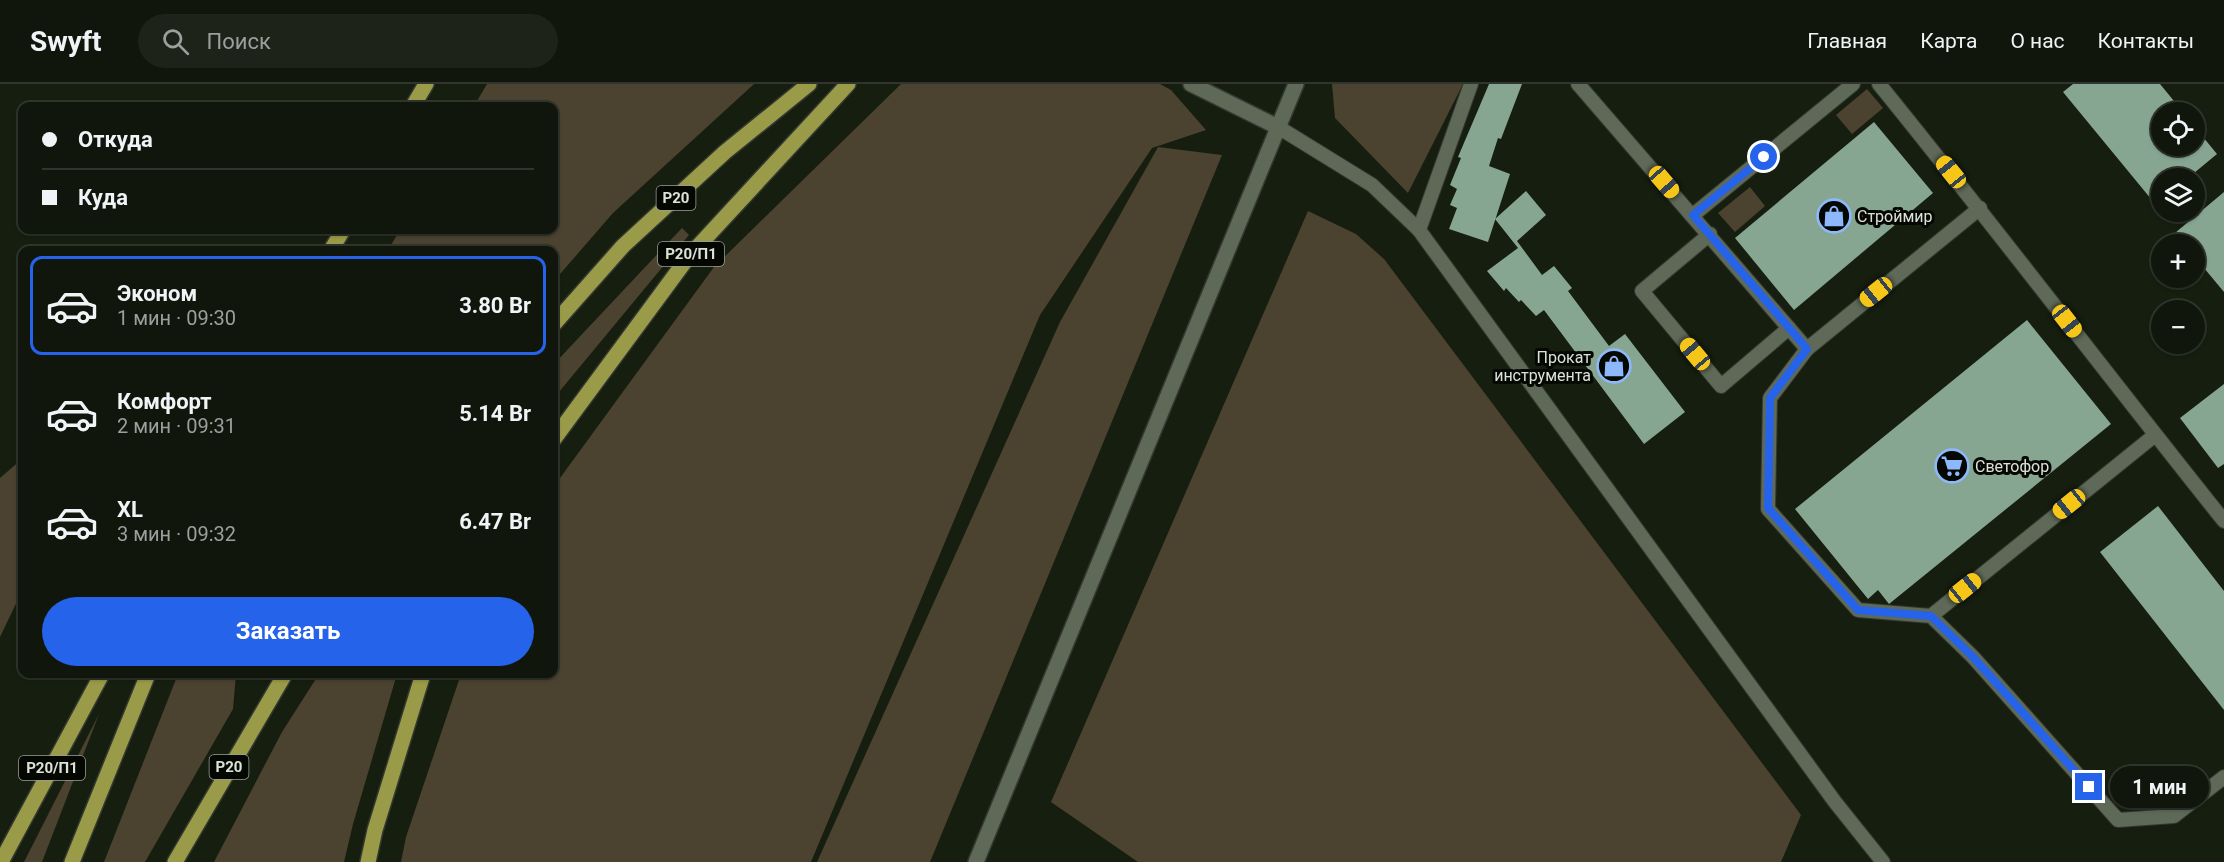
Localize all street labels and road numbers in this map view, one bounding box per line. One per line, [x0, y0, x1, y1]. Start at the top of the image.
road number: Р20 [656, 186, 696, 210]
road number: Р20/П1 [658, 242, 724, 266]
road number: Р20 [210, 755, 248, 779]
road number: Р20/П1 [19, 756, 85, 780]

